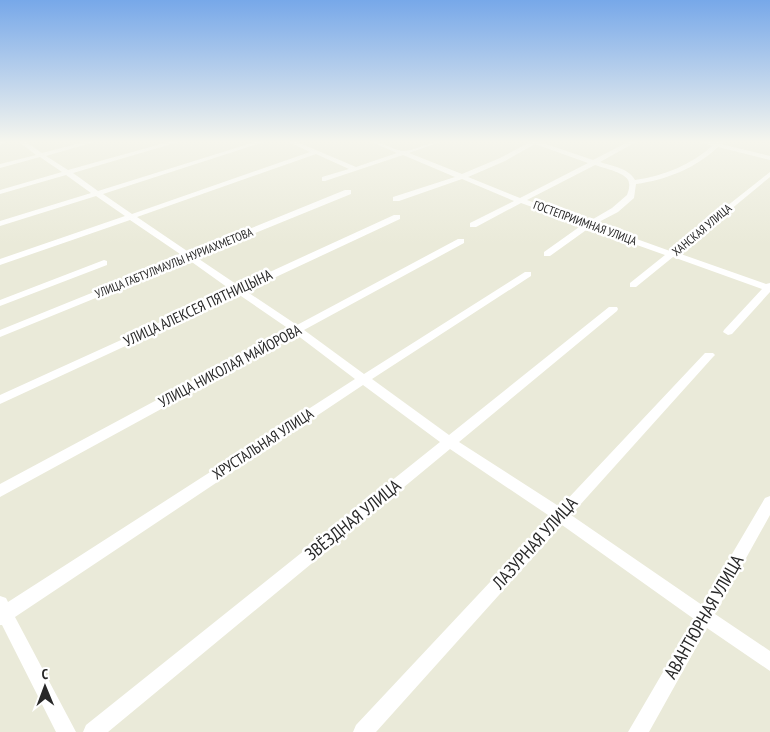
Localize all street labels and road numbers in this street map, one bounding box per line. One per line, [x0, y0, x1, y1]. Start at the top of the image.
street label: ГОСТЕПРИИМНАЯ УЛИЦА [531, 197, 639, 248]
street label: ХАНСКАЯ УЛИЦА [669, 200, 735, 259]
street label: УЛИЦА ГАБТУЛМАУЛЫ НУРИАХМЕТОВА [93, 224, 255, 301]
street label: УЛИЦА АЛЕКСЕЯ ПЯТНИЦЫНА [120, 264, 276, 350]
street label: УЛИЦА НИКОЛАЯ МАЙОРОВА [155, 320, 305, 411]
street label: ХРУСТАЛЬНАЯ УЛИЦА [209, 403, 318, 483]
street label: ЗВЁЗДНАЯ УЛИЦА [300, 474, 406, 565]
street label: ЛАЗУРНАЯ УЛИЦА [486, 491, 583, 594]
street label: АВАНТЮРНАЯ УЛИЦА [659, 550, 749, 683]

